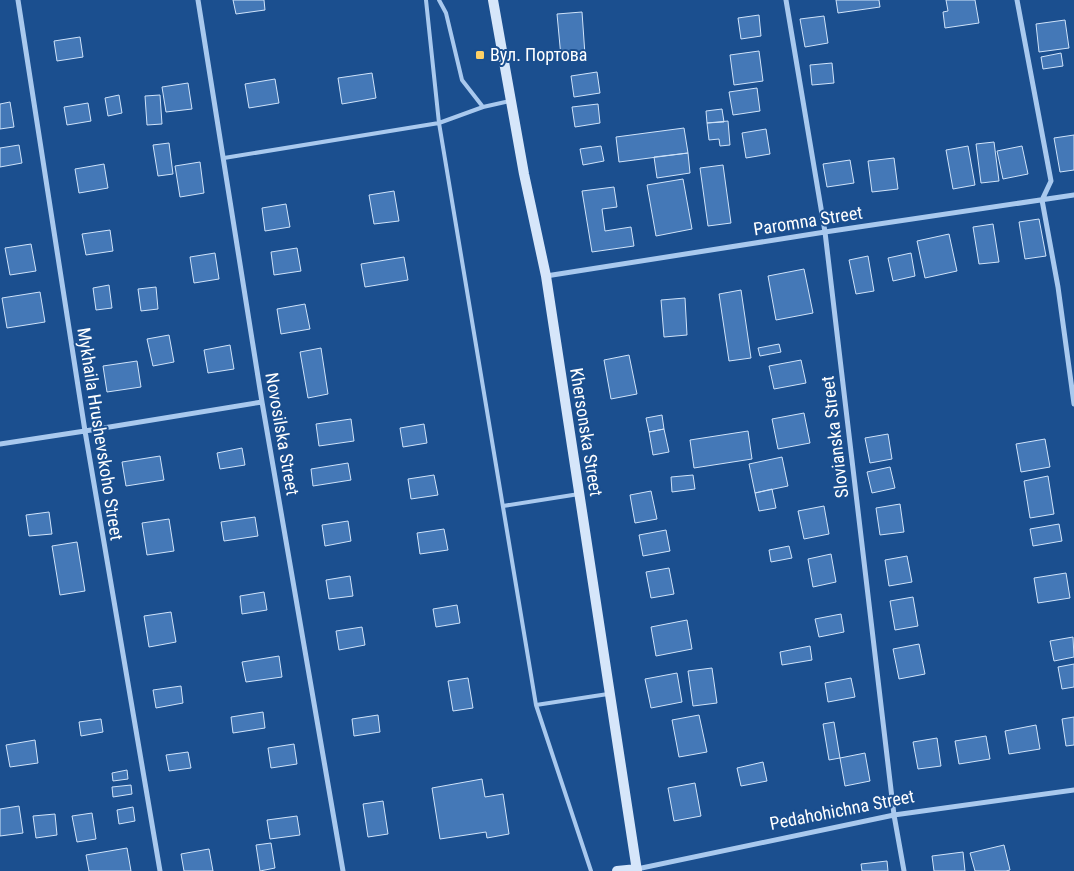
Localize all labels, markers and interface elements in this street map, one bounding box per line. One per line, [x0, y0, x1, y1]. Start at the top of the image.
place label: Вул. Портова [490, 44, 587, 65]
marker: Вул. Портова [474, 49, 486, 61]
street label: Paromna Street [752, 202, 864, 239]
street label: Mykhaila Hrushevskoho Street [73, 326, 128, 542]
street label: Khersonska Street [566, 366, 607, 498]
street label: Novosilska Street [261, 371, 304, 497]
street label: Slovianska Street [817, 375, 852, 499]
street label: Pedahohichna Street [768, 785, 916, 834]

